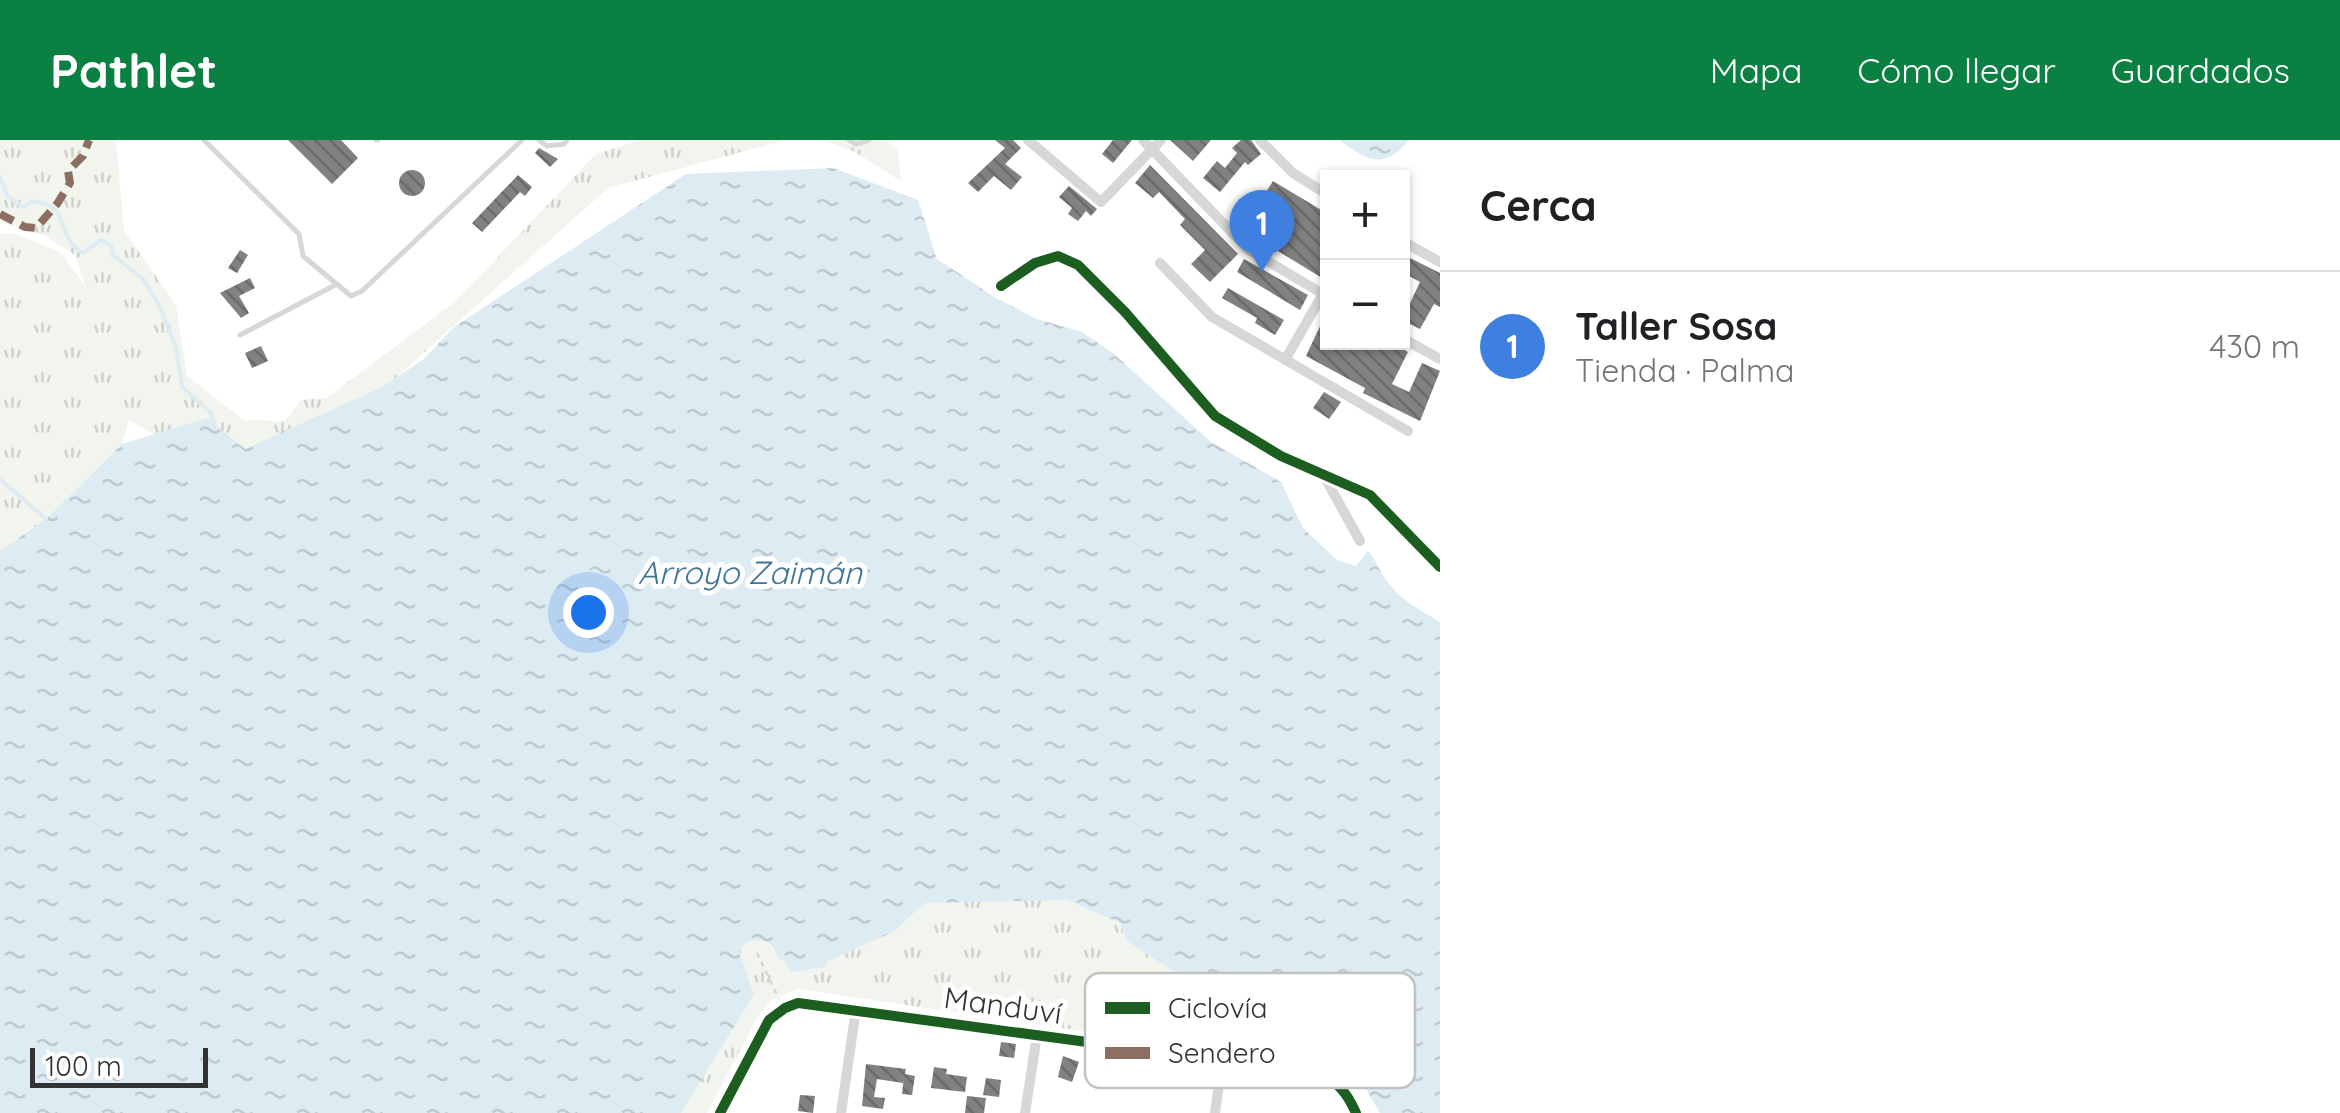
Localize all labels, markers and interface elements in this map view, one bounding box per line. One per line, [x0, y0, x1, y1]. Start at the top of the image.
text: Pathlet [50, 40, 217, 100]
text: Mapa [1710, 48, 1802, 92]
text: Cómo llegar [1857, 48, 2056, 92]
text: Guardados [2111, 48, 2290, 92]
map controls [1320, 170, 1410, 350]
button: + [1320, 170, 1410, 260]
text: Cerca [1480, 179, 1597, 232]
pin: 1 [1230, 189, 1294, 272]
button: − [1320, 260, 1410, 350]
text: Taller Sosa [1575, 302, 1777, 350]
text: 1 [1506, 326, 1519, 366]
text: 430 m [2209, 326, 2300, 366]
text: Tienda · Palma [1575, 350, 1795, 390]
water label: Arroyo Zaimán [638, 552, 863, 592]
your location [563, 587, 614, 638]
legend [1085, 973, 1415, 1088]
street label: Manduví [942, 978, 1065, 1032]
text: Ciclovía [1168, 990, 1268, 1025]
text: Sendero [1168, 1035, 1276, 1070]
scale bar [30, 1043, 208, 1088]
text: 100 m [45, 1048, 122, 1083]

